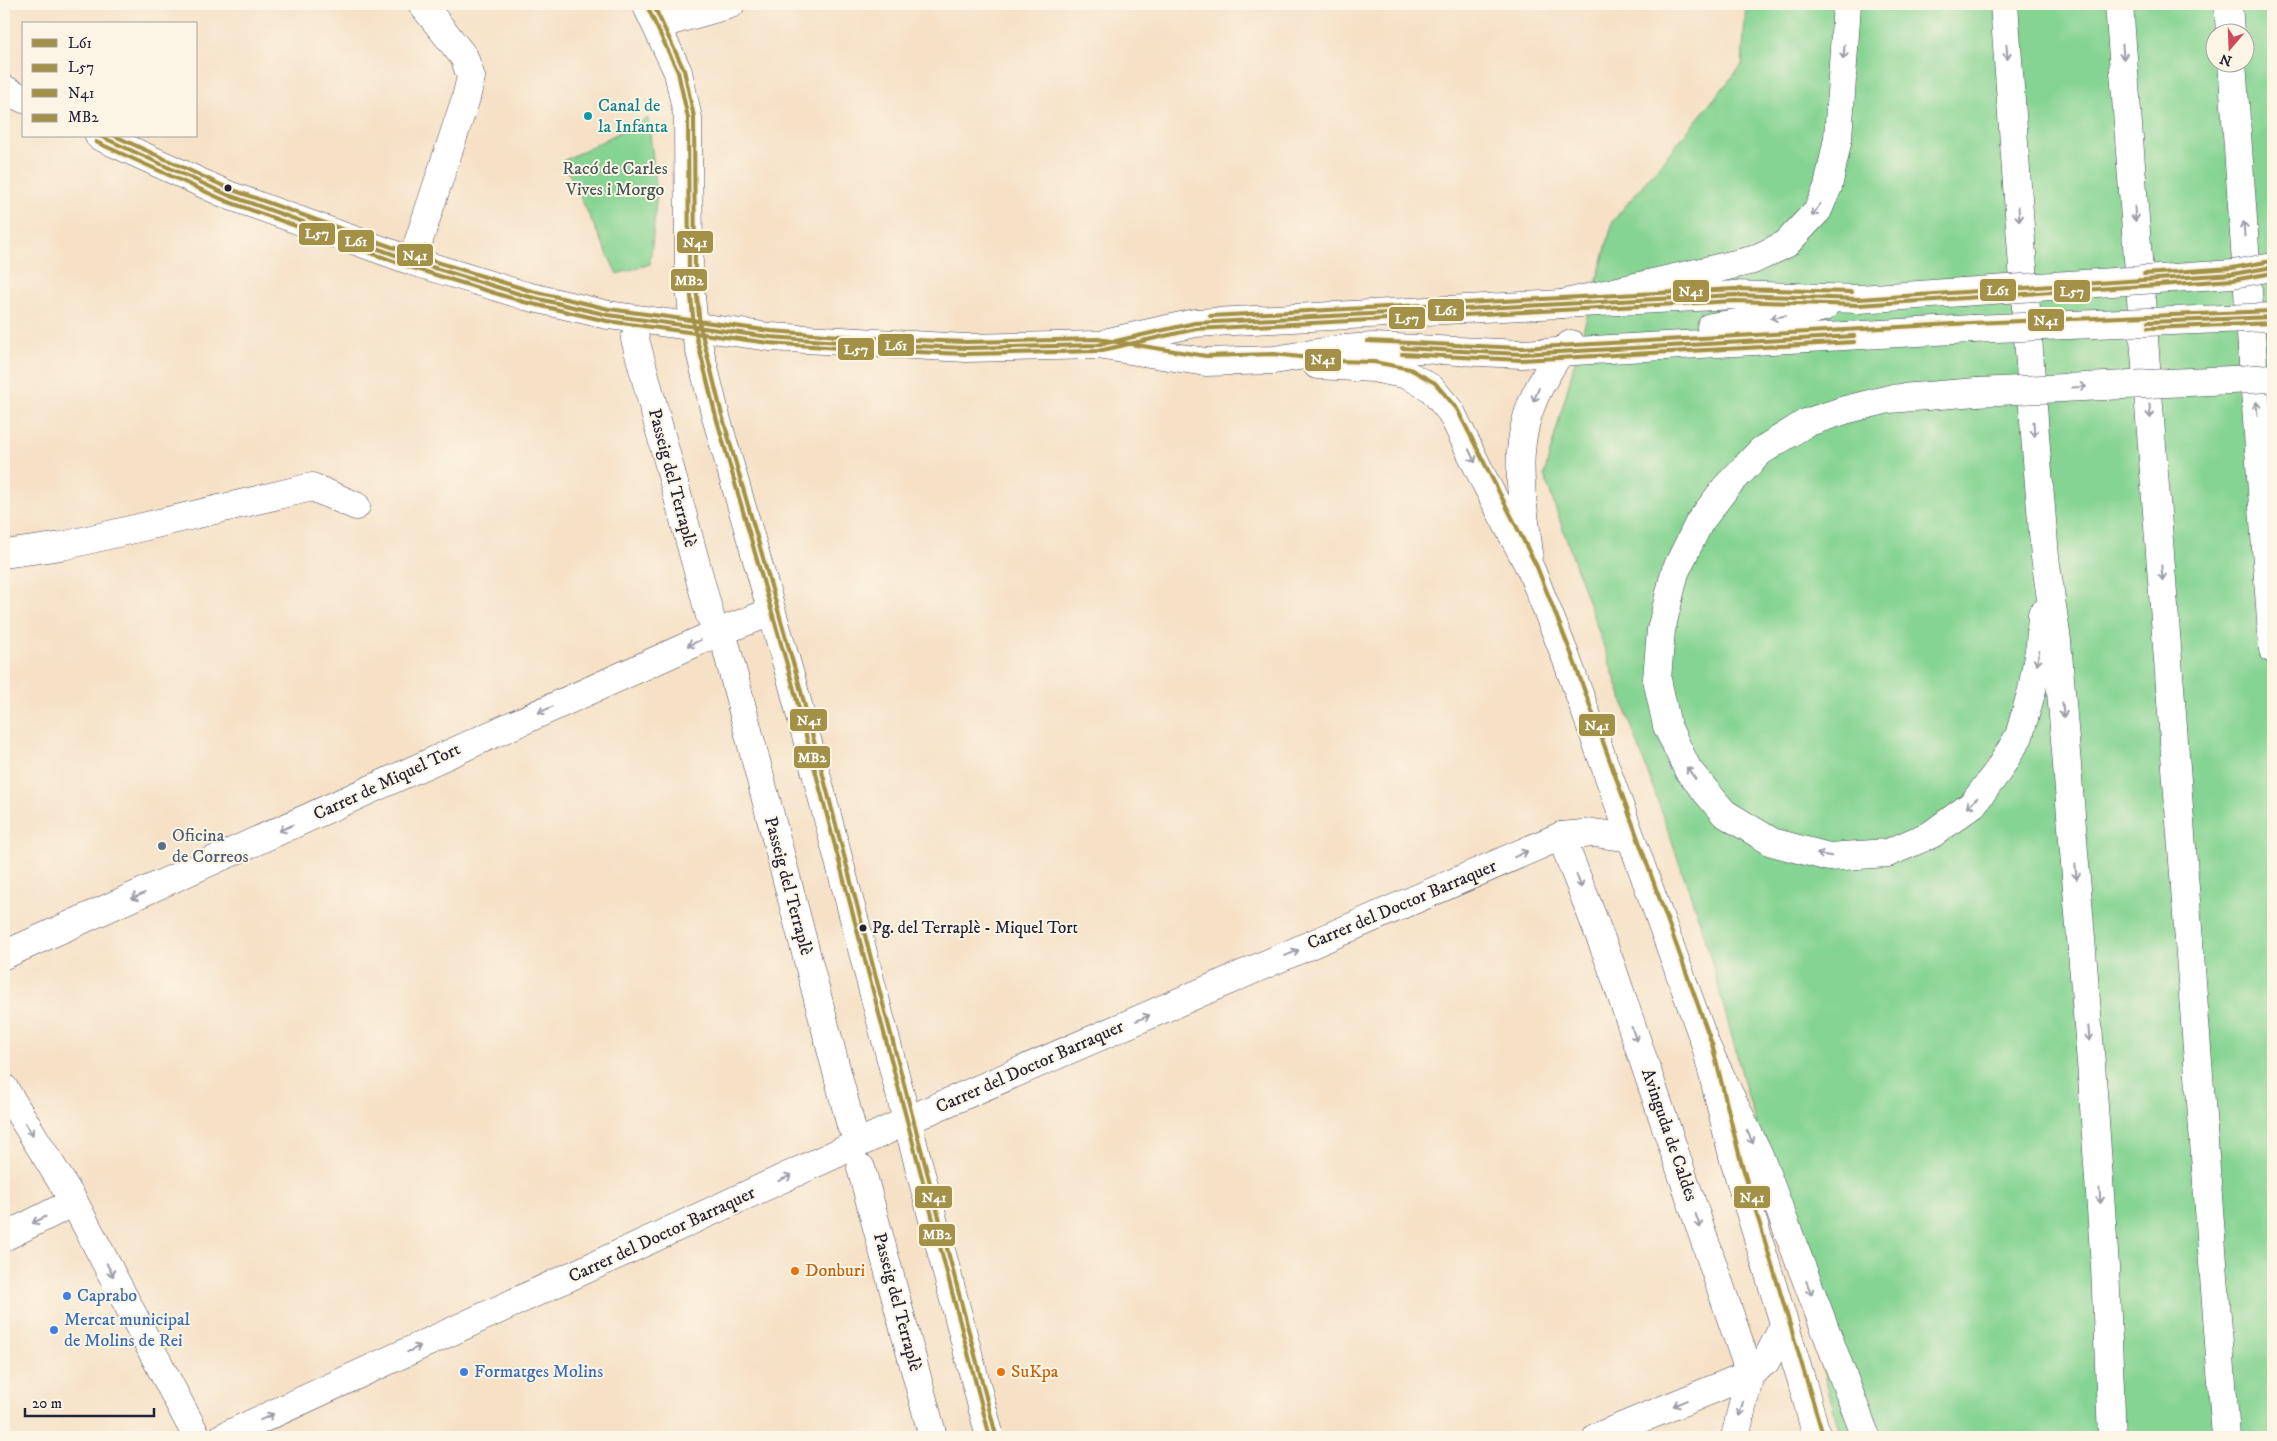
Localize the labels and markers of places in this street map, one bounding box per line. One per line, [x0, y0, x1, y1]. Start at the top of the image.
place label: Canal de la Infanta [598, 95, 668, 138]
marker: Canal de la Infanta [582, 110, 594, 122]
unlabelled marker [223, 183, 233, 193]
place label: Oficina de Correos [172, 825, 249, 868]
marker: Oficina de Correos [156, 840, 168, 852]
place label: Pg. del Terraplè - Miquel Tort [872, 917, 1079, 939]
marker: Pg. del Terraplè - Miquel Tort [858, 923, 868, 933]
place label: Donburi [805, 1260, 865, 1282]
marker: Donburi [789, 1265, 801, 1277]
place label: Caprabo [77, 1285, 137, 1307]
marker: Caprabo [61, 1290, 73, 1302]
place label: Mercat municipal de Molins de Rei [64, 1309, 191, 1352]
marker: Mercat municipal de Molins de Rei [48, 1324, 60, 1336]
place label: Formatges Molins [474, 1361, 603, 1383]
place label: SuKpa [1011, 1361, 1059, 1383]
marker: Formatges Molins [458, 1366, 470, 1378]
marker: SuKpa [995, 1366, 1007, 1378]

